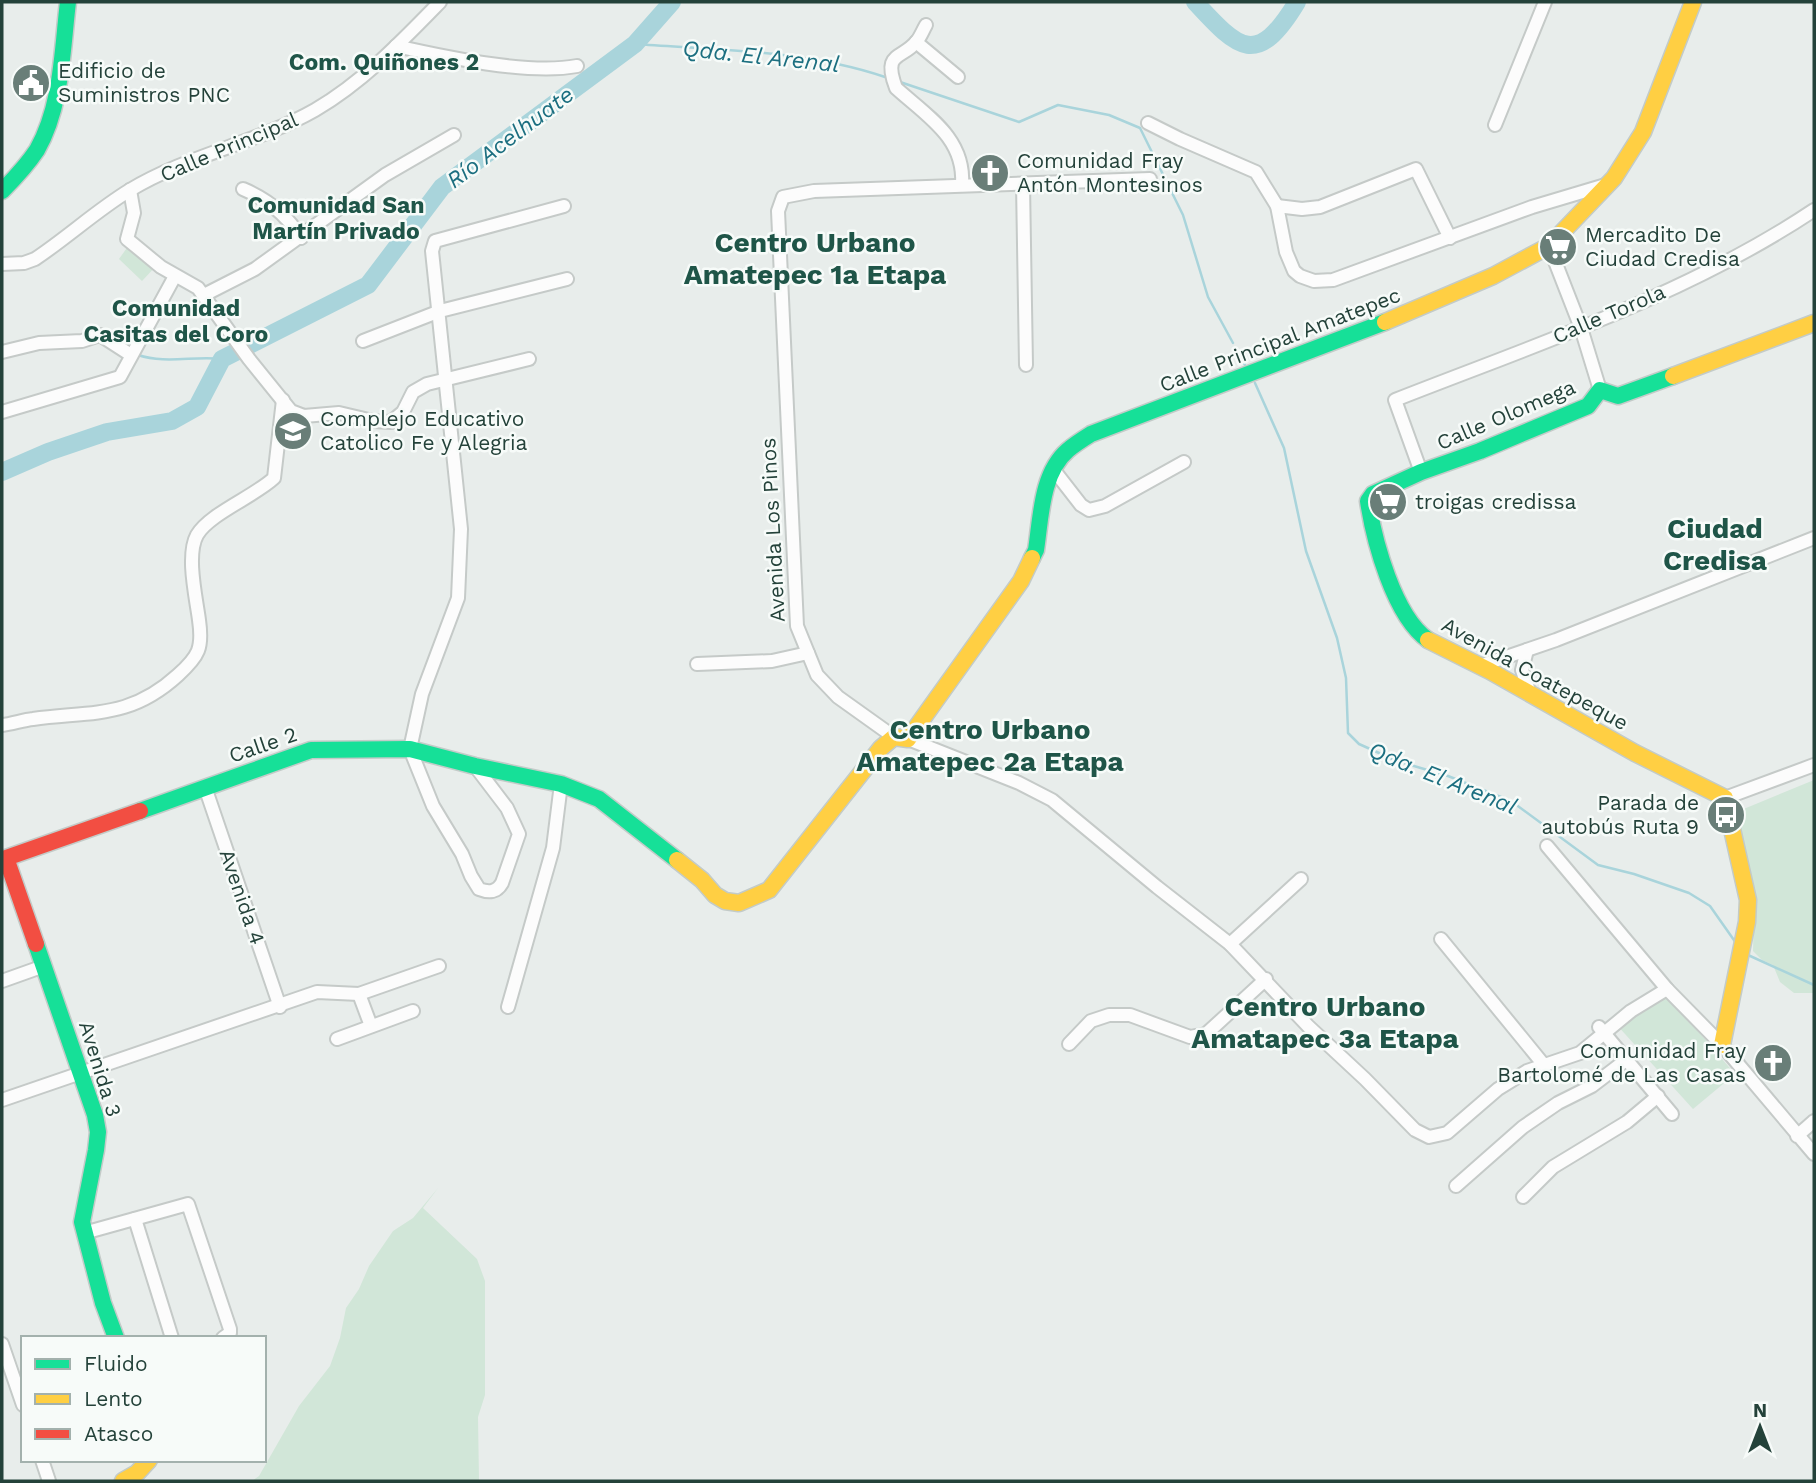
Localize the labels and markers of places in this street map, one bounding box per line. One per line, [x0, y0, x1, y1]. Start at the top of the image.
place label: Edificio de Suministros PNC [58, 58, 230, 107]
public building icon: Edificio de Suministros PNC [10, 62, 52, 104]
place label: Comunidad Fray Antón Montesinos [1017, 148, 1203, 197]
church icon: Comunidad Fray Antón Montesinos [969, 152, 1011, 194]
place label: Mercadito De Ciudad Credisa [1585, 222, 1740, 271]
supermarket icon: Mercadito De Ciudad Credisa [1537, 226, 1579, 268]
place label: Complejo Educativo Catolico Fe y Alegria [320, 406, 528, 455]
school or university icon: Complejo Educativo Catolico Fe y Alegria [272, 410, 314, 452]
supermarket icon: troigas credissa [1367, 481, 1409, 523]
place label: troigas credissa [1415, 489, 1576, 514]
place label: Parada de autobús Ruta 9 [1541, 790, 1699, 839]
bus stop icon: Parada de autobús Ruta 9 [1705, 794, 1747, 836]
place label: Comunidad Fray Bartolomé de Las Casas [1497, 1038, 1746, 1087]
church icon: Comunidad Fray Bartolomé de Las Casas [1752, 1042, 1794, 1084]

